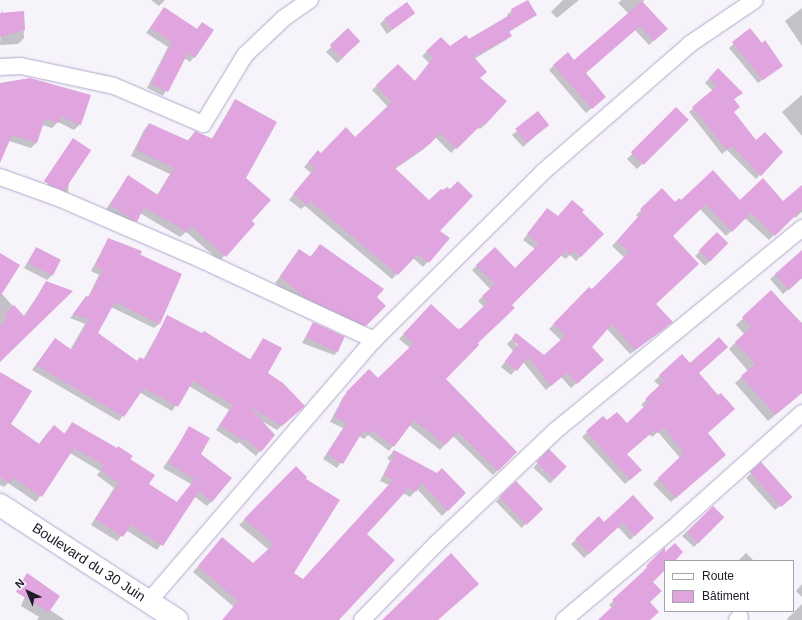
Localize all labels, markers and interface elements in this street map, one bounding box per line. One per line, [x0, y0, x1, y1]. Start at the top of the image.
street label: Boulevard du 30 Juin [29, 519, 149, 605]
legend [664, 560, 794, 612]
text: Route [702, 569, 734, 583]
north arrow [8, 572, 48, 612]
text: N [13, 576, 27, 590]
text: Bâtiment [702, 589, 749, 603]

